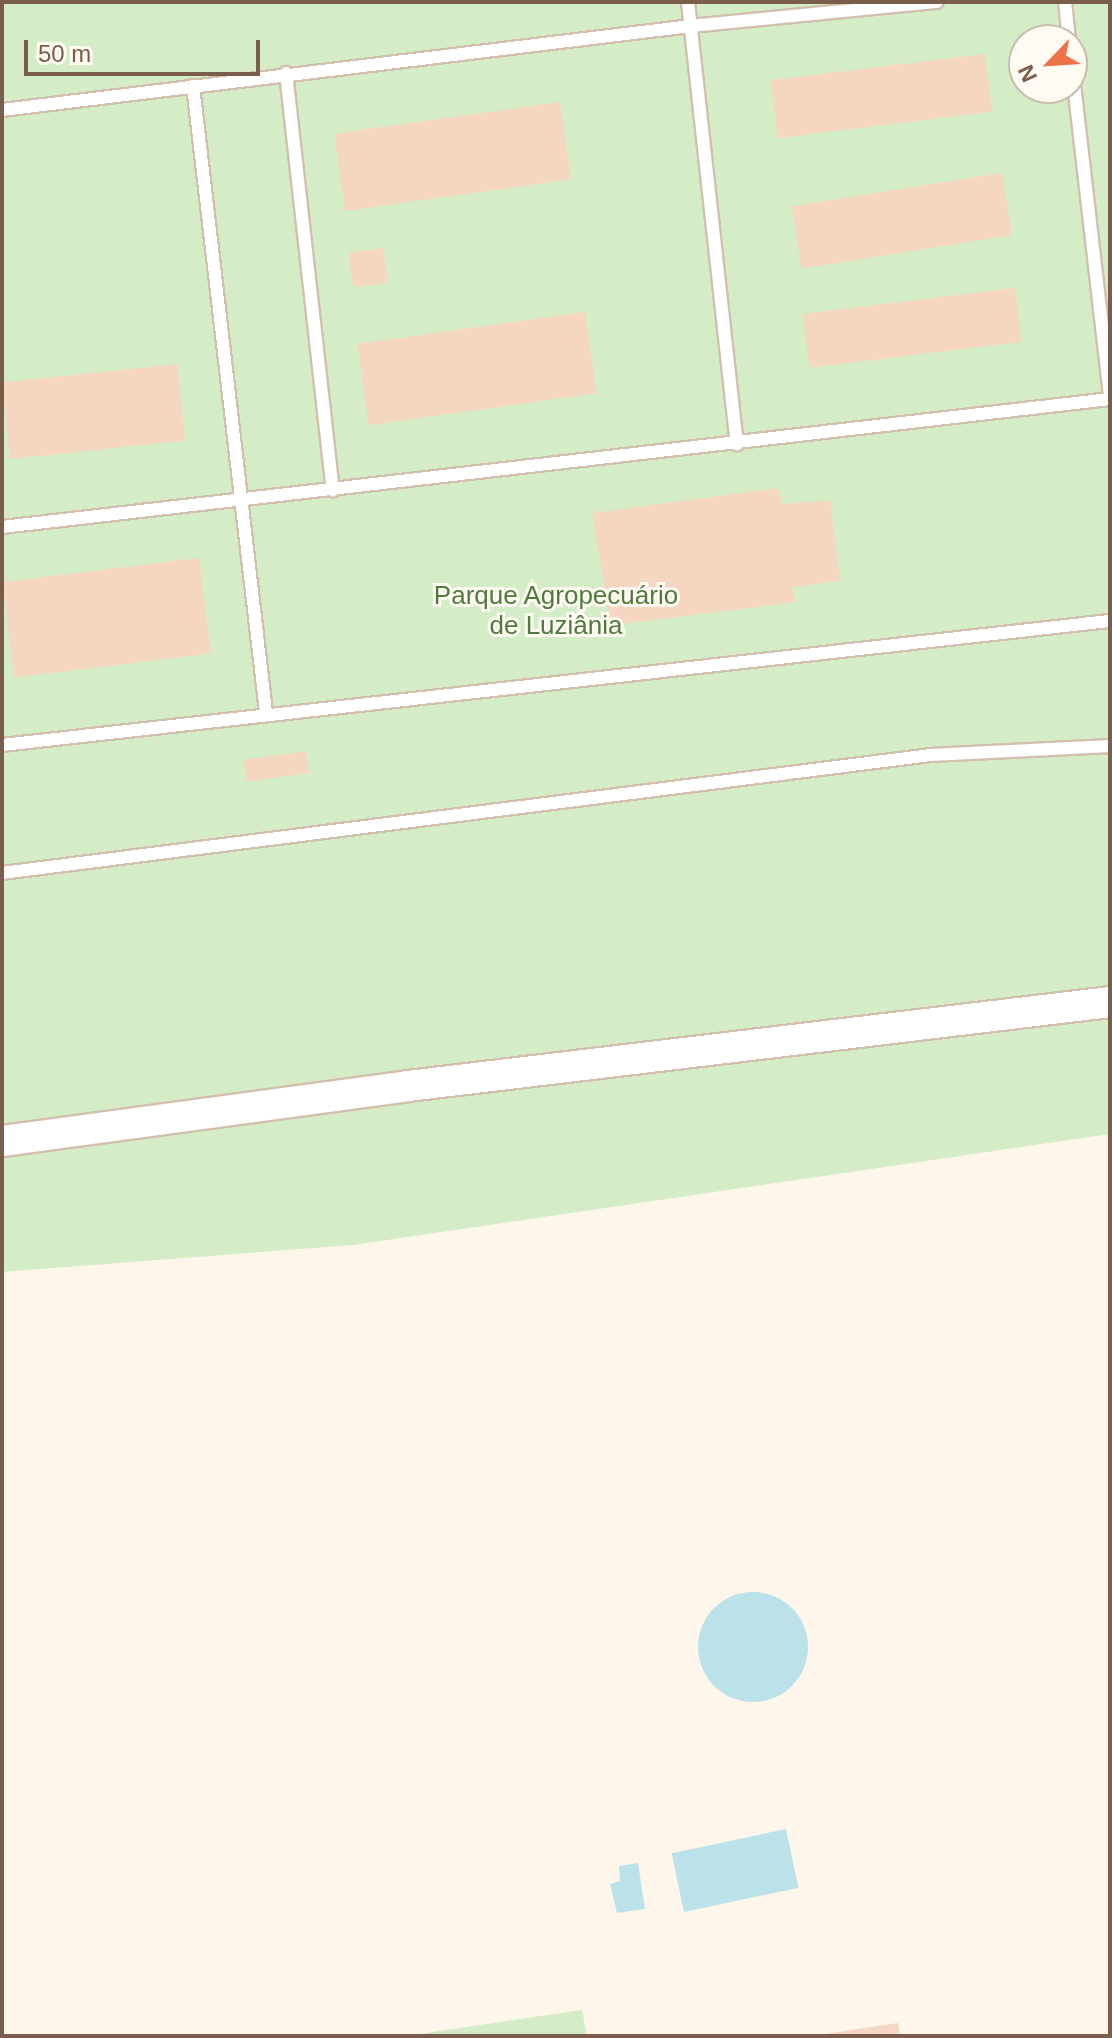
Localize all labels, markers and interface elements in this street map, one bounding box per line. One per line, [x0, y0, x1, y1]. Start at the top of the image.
scale bar [28, 24, 264, 74]
north arrow [1008, 24, 1088, 104]
text: 50 m [38, 40, 91, 67]
text: N [1013, 61, 1042, 86]
park label: Parque Agropecuário de Luziânia [433, 580, 679, 642]

